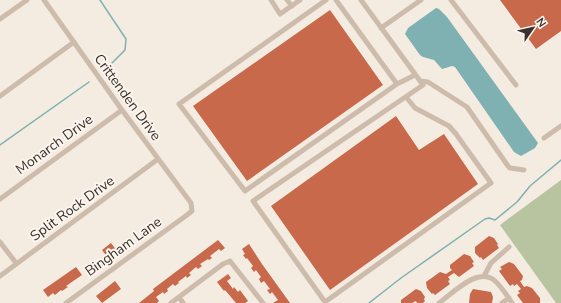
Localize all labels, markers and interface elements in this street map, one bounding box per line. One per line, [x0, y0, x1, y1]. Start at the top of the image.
north arrow [513, 8, 553, 48]
text: N [532, 15, 549, 30]
street label: Crittenden Drive [90, 50, 166, 145]
street label: Monarch Drive [12, 110, 97, 179]
street label: Split Rock Drive [26, 171, 118, 245]
street label: Bingham Lane [81, 212, 165, 281]

